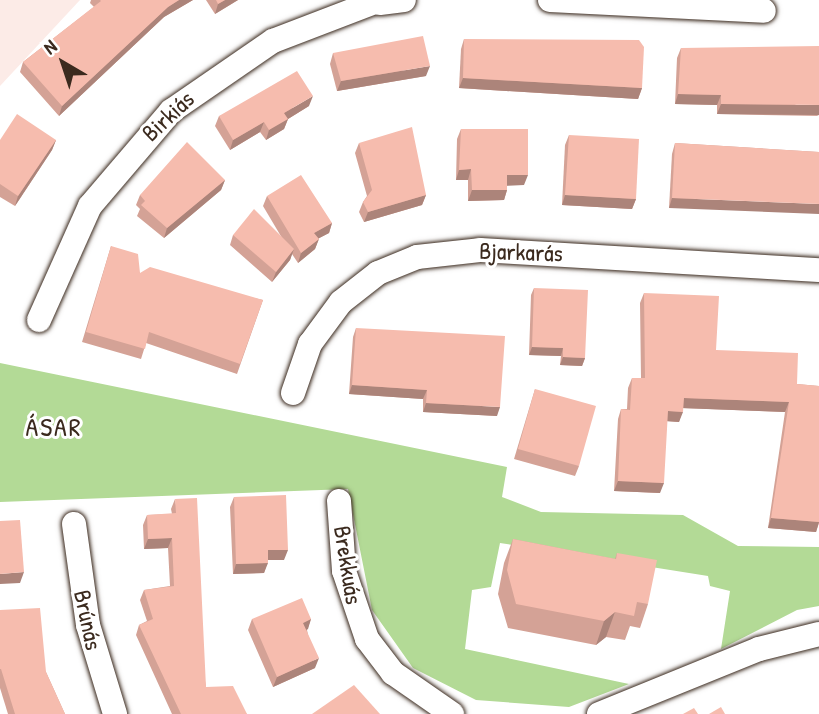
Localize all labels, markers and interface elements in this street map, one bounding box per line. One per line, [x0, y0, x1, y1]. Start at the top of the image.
north arrow [28, 28, 98, 98]
text: N [38, 33, 62, 60]
street label: Birkiás [136, 85, 200, 147]
street label: Bjarkarás [479, 236, 563, 268]
district label: ÁSAR [26, 411, 82, 443]
street label: Brekkuás [328, 524, 368, 606]
street label: Brúnás [68, 587, 108, 653]

